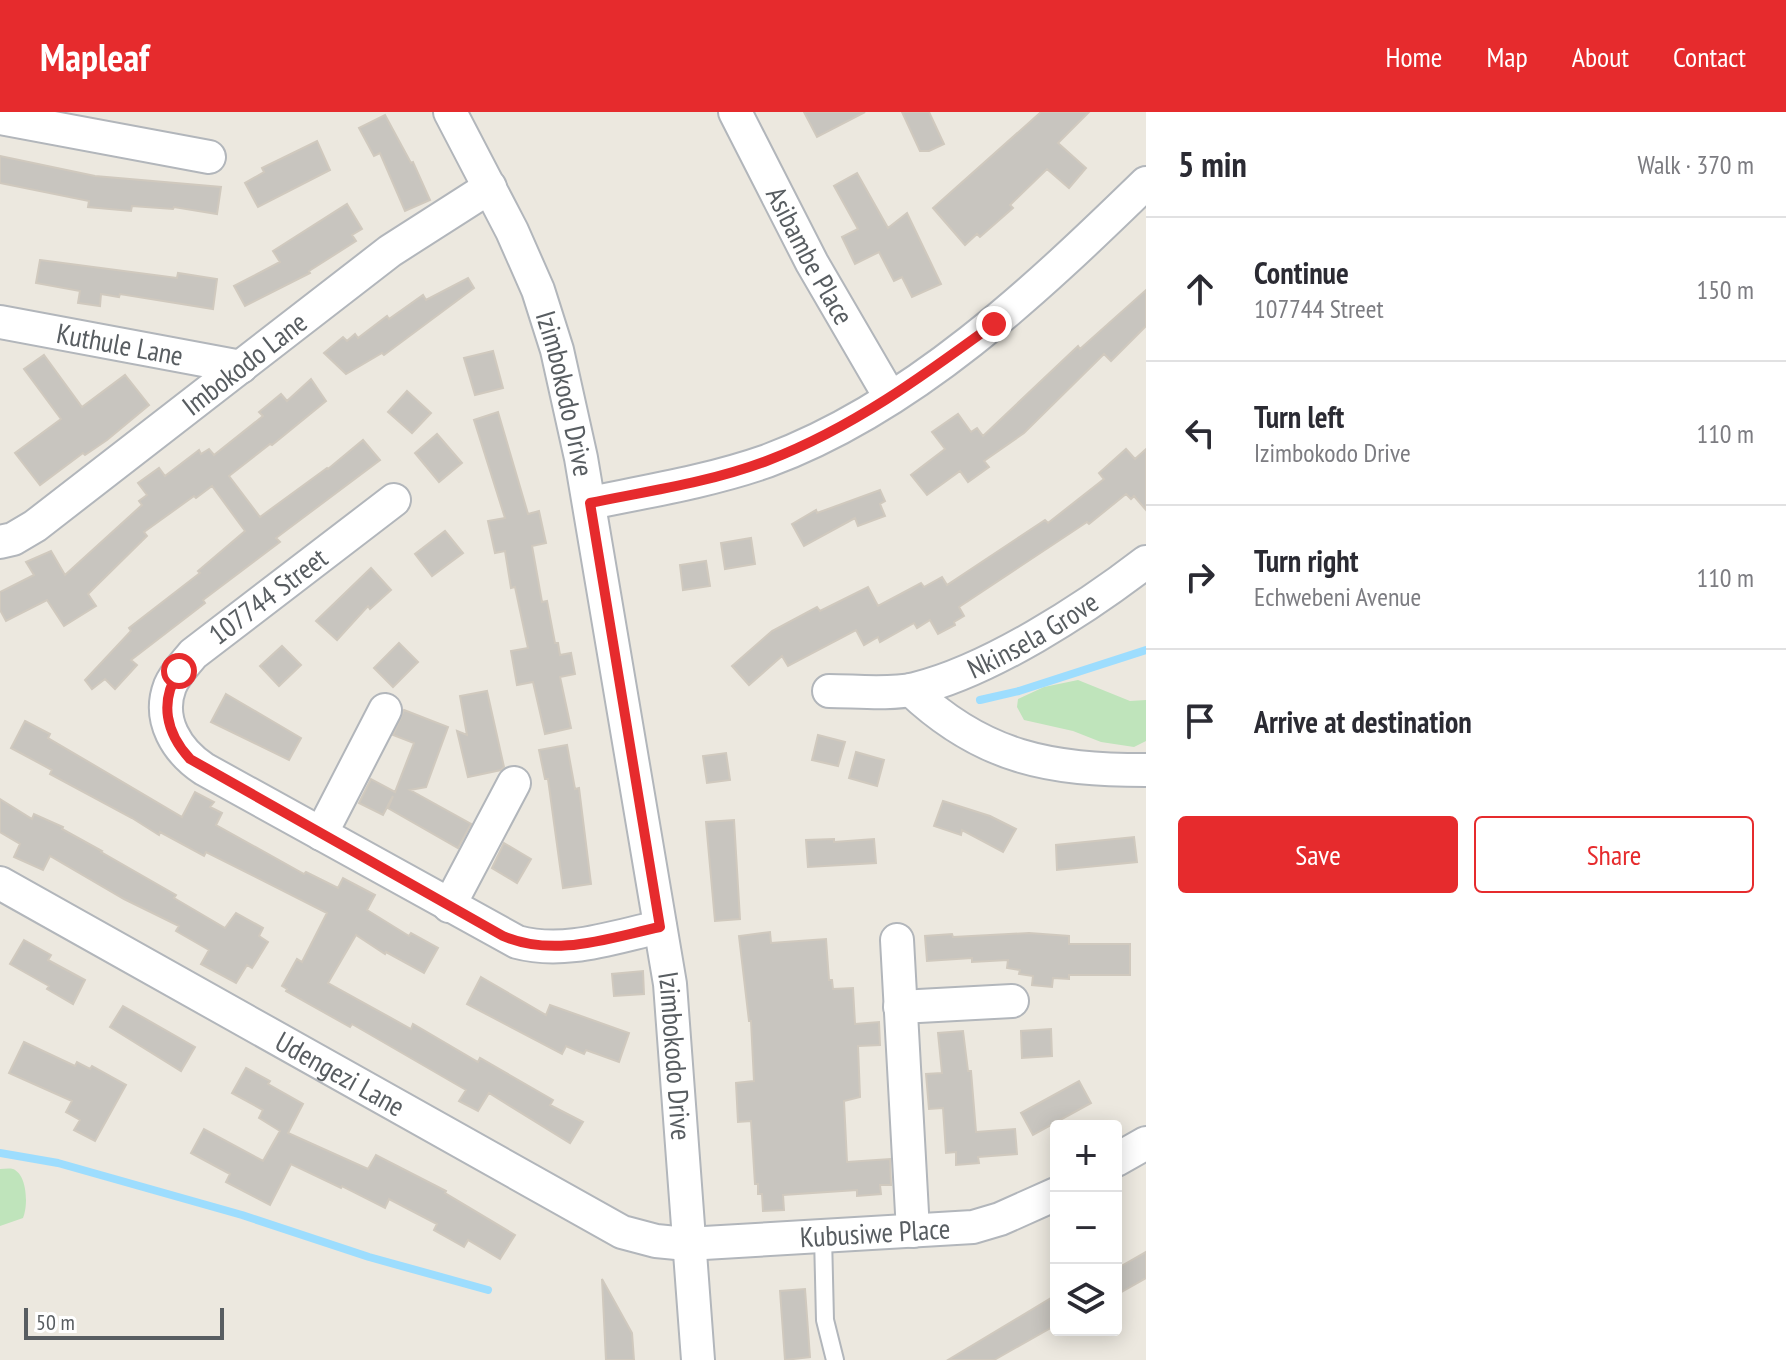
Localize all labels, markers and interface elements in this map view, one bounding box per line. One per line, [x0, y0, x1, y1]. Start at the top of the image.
text: Mapleaf [40, 32, 149, 81]
text: Home [1386, 38, 1442, 75]
text: Map [1486, 38, 1528, 75]
text: About [1572, 38, 1629, 75]
text: Contact [1673, 38, 1746, 75]
text: 5 min [1178, 142, 1247, 186]
text: Walk · 370 m [1637, 148, 1754, 181]
street label: Asibambe Place [758, 180, 863, 331]
text: Continue [1254, 253, 1349, 292]
icon: ahead [1178, 267, 1222, 311]
text: 150 m [1696, 273, 1754, 306]
text: 107744 Street [1254, 292, 1384, 325]
street label: Imbokodo Lane [174, 303, 314, 423]
street label: Izimbokodo Drive [528, 306, 603, 479]
route end [976, 306, 1012, 342]
street label: Kuthule Lane [54, 314, 186, 374]
text: Turn left [1254, 397, 1344, 436]
icon: left [1178, 411, 1222, 455]
text: 110 m [1696, 417, 1754, 450]
text: Izimbokodo Drive [1254, 436, 1411, 469]
street label: 107744 Street [201, 539, 335, 652]
text: Turn right [1254, 541, 1358, 580]
icon: right [1178, 555, 1222, 599]
text: 110 m [1696, 561, 1754, 594]
text: Echwebeni Avenue [1254, 580, 1421, 613]
street label: Nkinsela Grove [961, 583, 1105, 687]
route start [161, 653, 197, 689]
icon: arrive [1178, 699, 1222, 743]
text: Arrive at destination [1254, 702, 1472, 741]
button: Save [1178, 816, 1458, 893]
button: Share [1474, 816, 1754, 893]
street label: Izimbokodo Drive [650, 969, 701, 1142]
street label: Udengezi Lane [269, 1022, 412, 1124]
map controls [1050, 1120, 1122, 1336]
button: + [1050, 1120, 1122, 1192]
button: − [1050, 1192, 1122, 1264]
street label: Kubusiwe Place [799, 1209, 951, 1255]
button: layers [1050, 1264, 1122, 1336]
scale bar [24, 1304, 224, 1340]
text: 50 m [36, 1308, 75, 1336]

